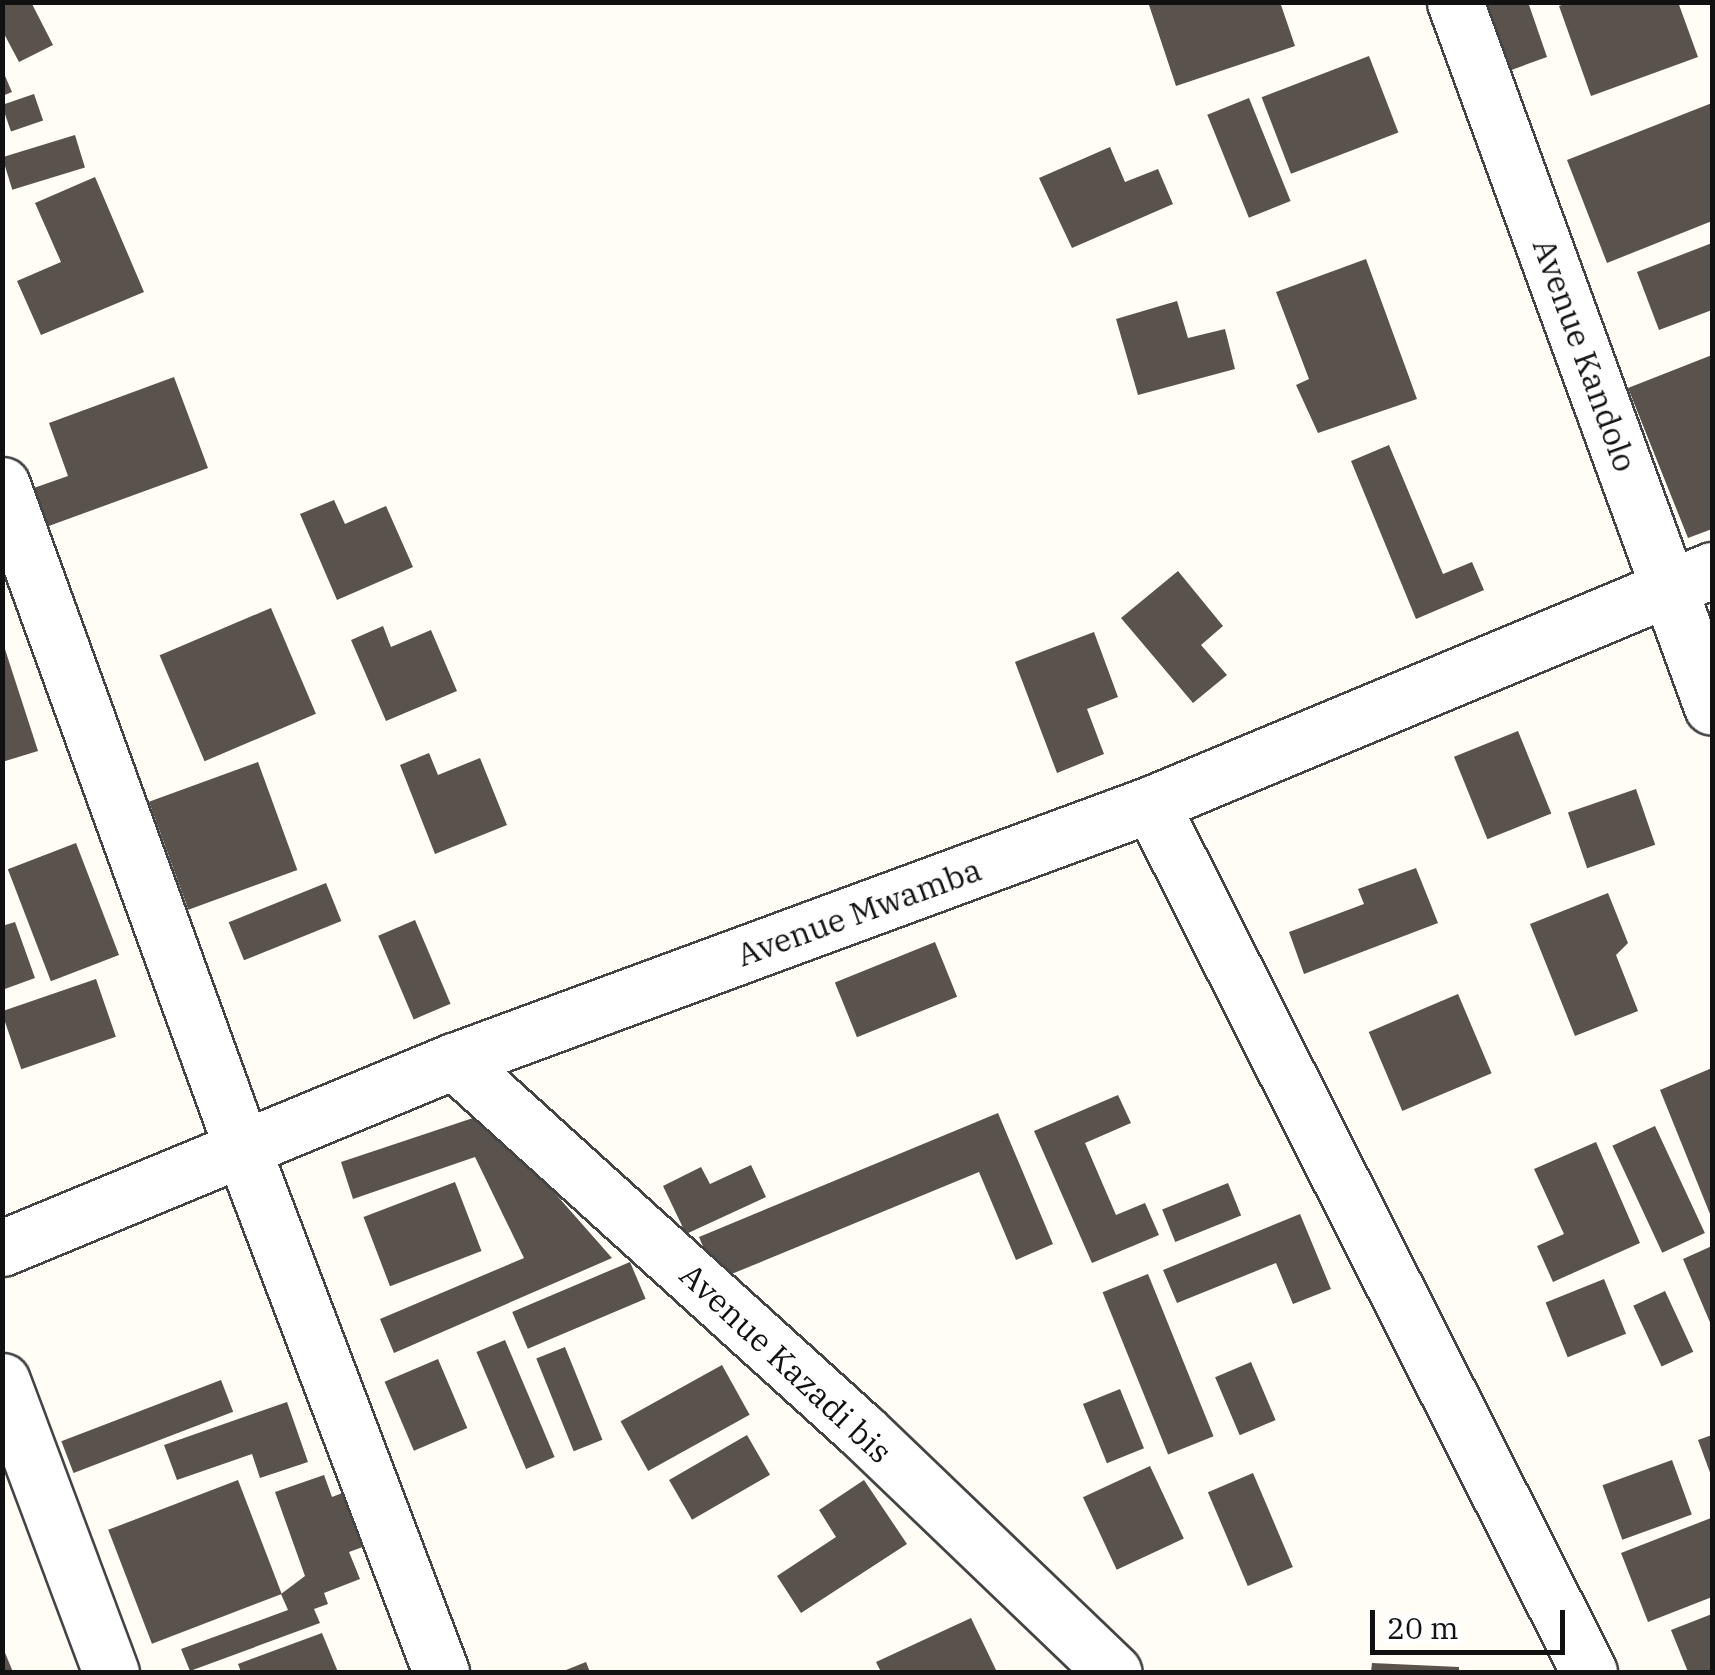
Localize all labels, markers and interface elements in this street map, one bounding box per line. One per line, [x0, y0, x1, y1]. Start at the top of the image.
street label: Avenue Kandolo [1525, 233, 1645, 477]
street label: Avenue Mwamba [732, 850, 986, 974]
street label: Avenue Kazadi bis [672, 1255, 900, 1471]
scale bar [1375, 1590, 1570, 1652]
text: 20 m [1387, 1608, 1459, 1647]

